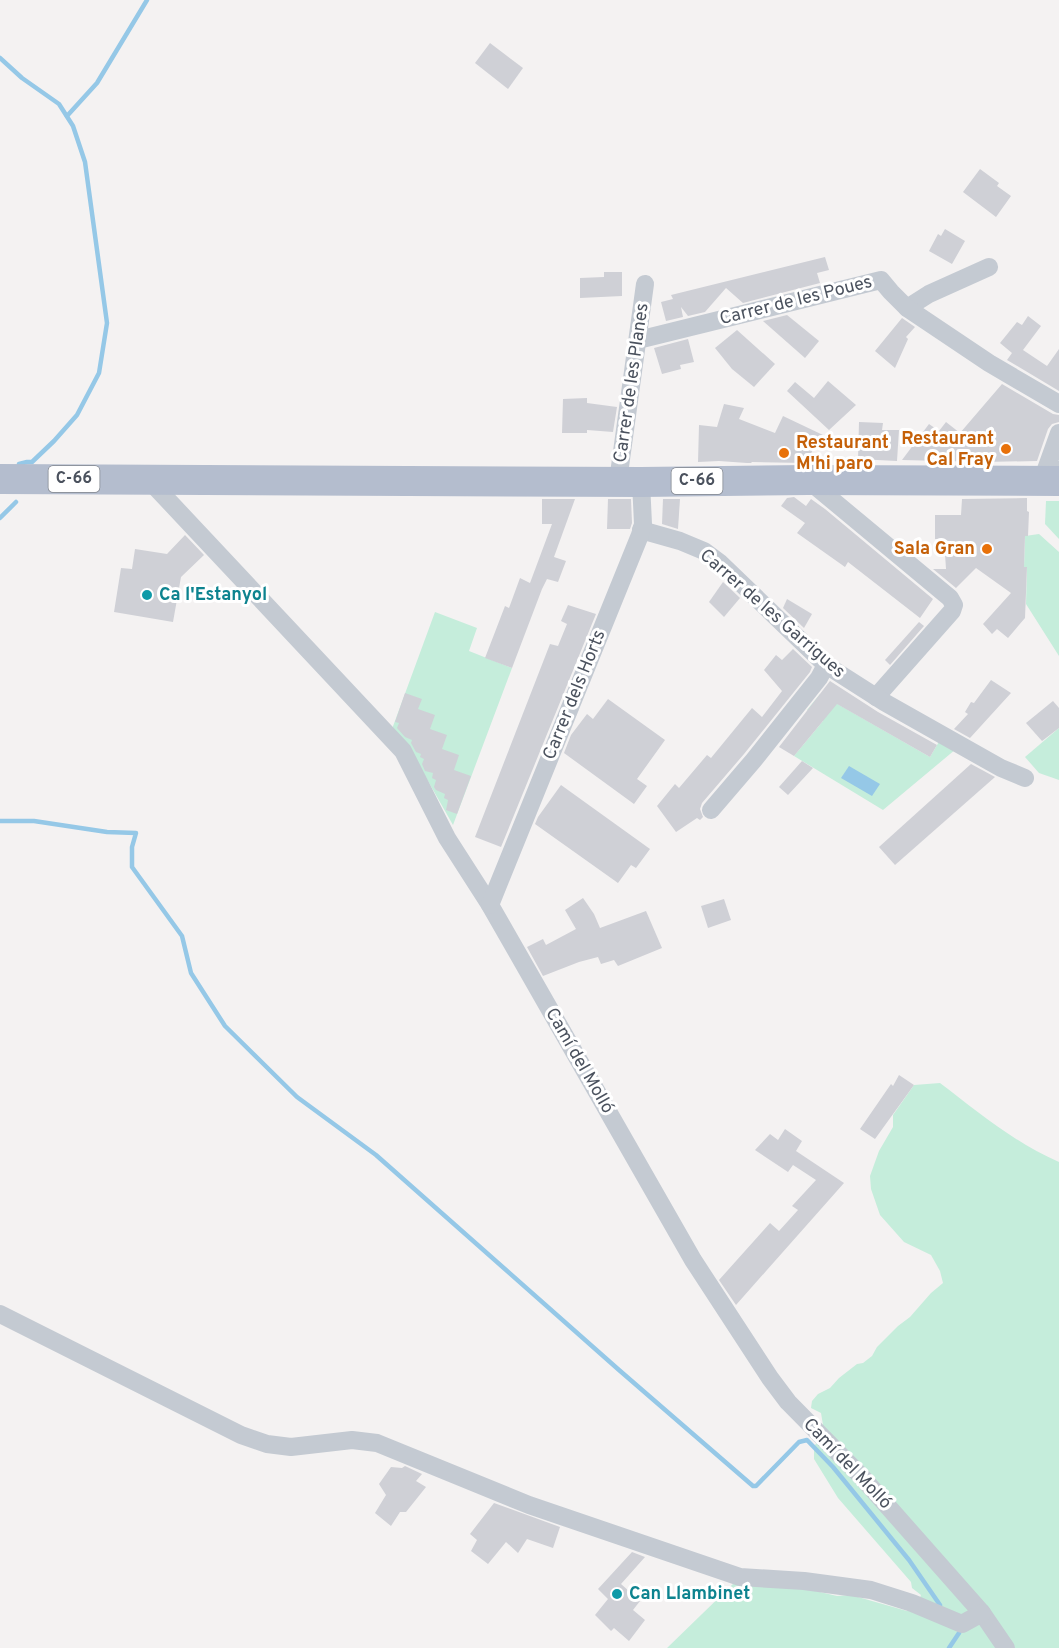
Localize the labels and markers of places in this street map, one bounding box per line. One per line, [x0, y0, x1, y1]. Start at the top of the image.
place label: Restaurant Cal Fray [901, 428, 994, 472]
place label: Restaurant M'hi paro [796, 432, 889, 476]
marker: Restaurant Cal Fray [999, 442, 1013, 456]
marker: Restaurant M'hi paro [777, 446, 791, 460]
place label: Sala Gran [894, 538, 975, 561]
marker: Sala Gran [980, 542, 994, 556]
place label: Ca l'Estanyol [159, 584, 267, 607]
marker: Ca l'Estanyol [140, 588, 154, 602]
place label: Can Llambinet [629, 1583, 750, 1606]
marker: Can Llambinet [610, 1587, 624, 1601]

